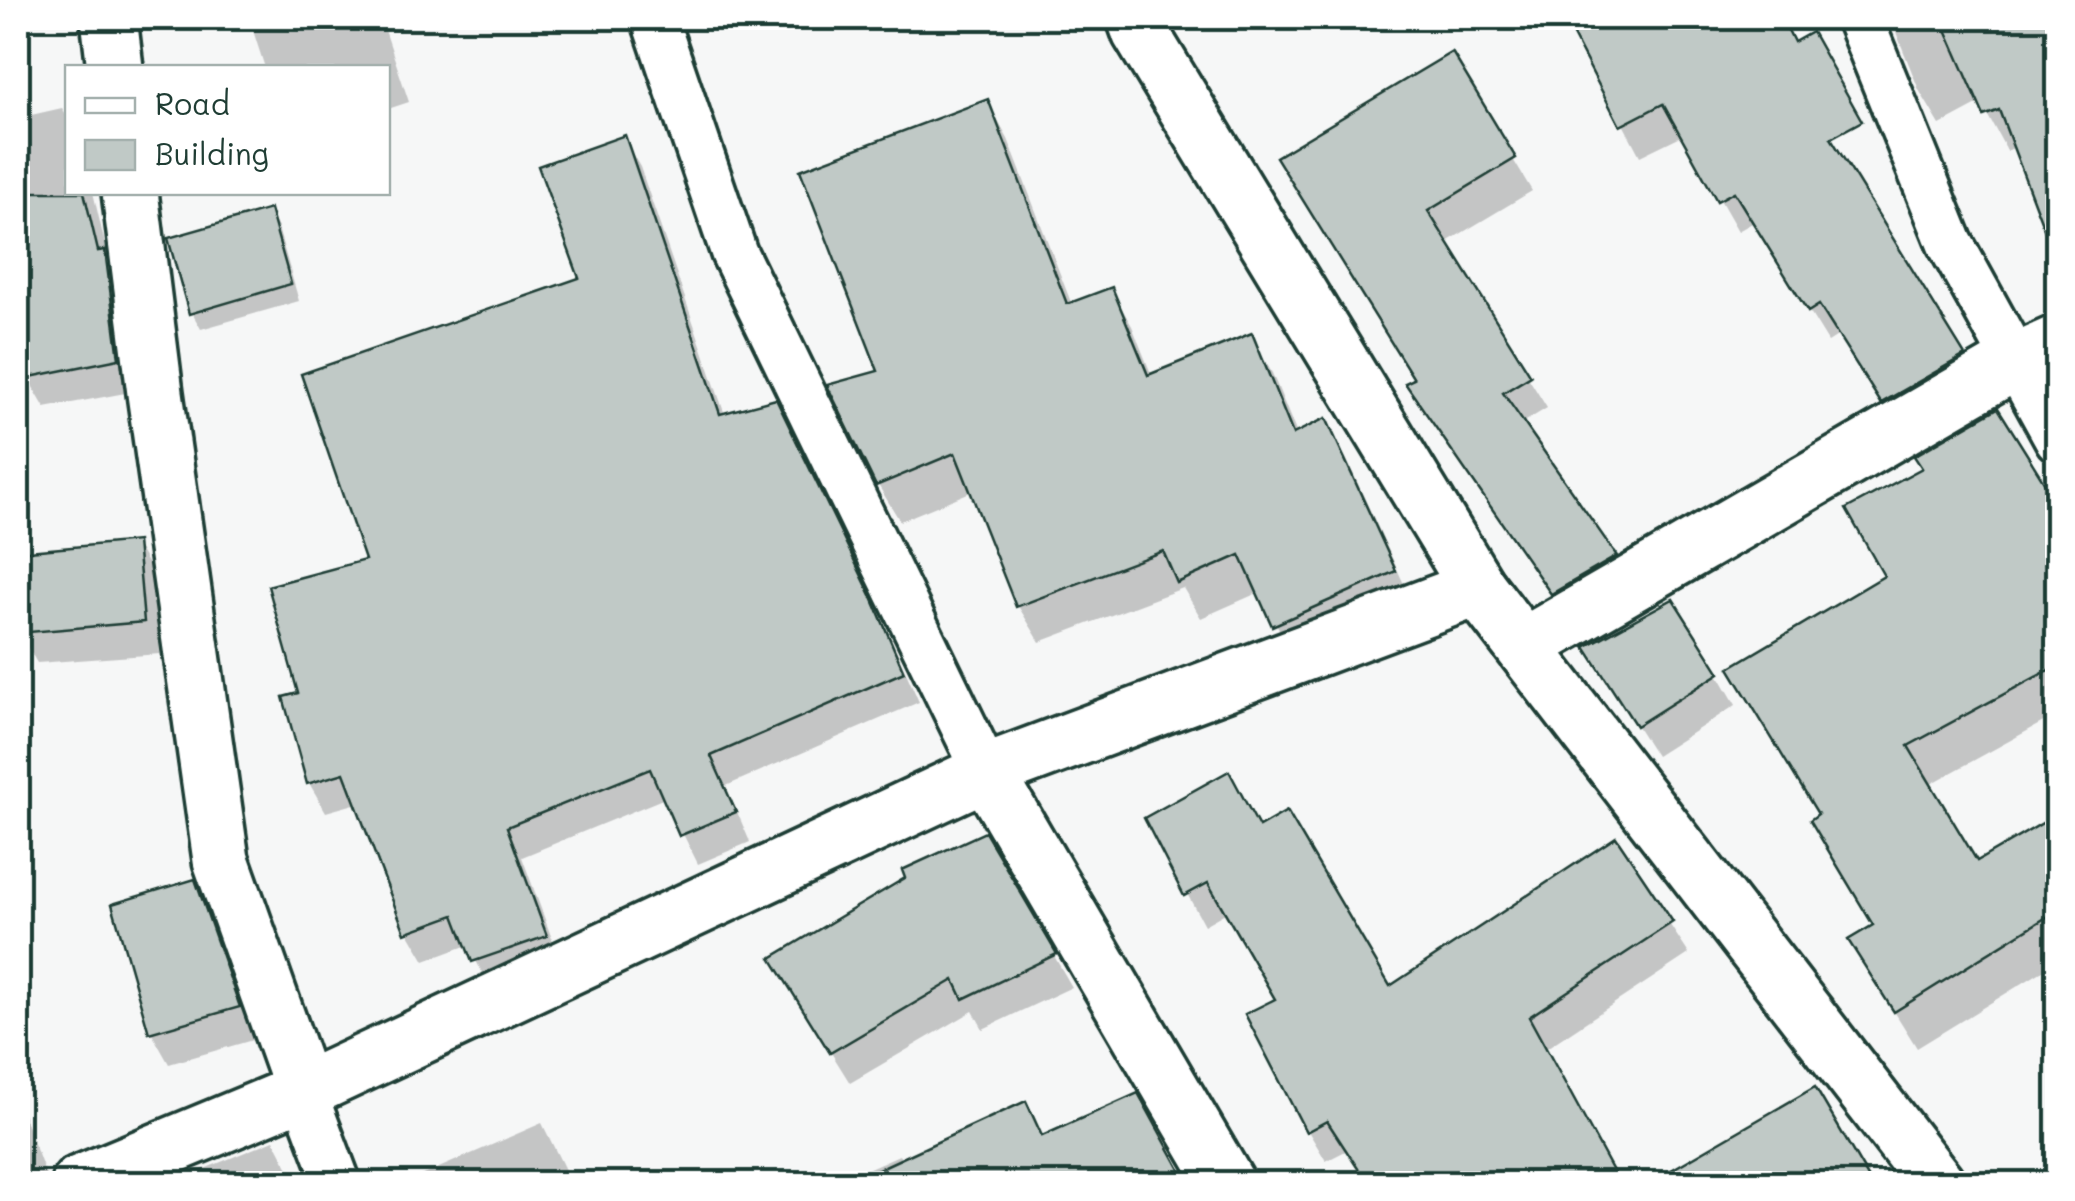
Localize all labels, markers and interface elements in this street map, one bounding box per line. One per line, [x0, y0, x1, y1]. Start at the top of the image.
legend [65, 65, 390, 195]
text: Road [155, 83, 230, 123]
text: Building [155, 133, 269, 173]

